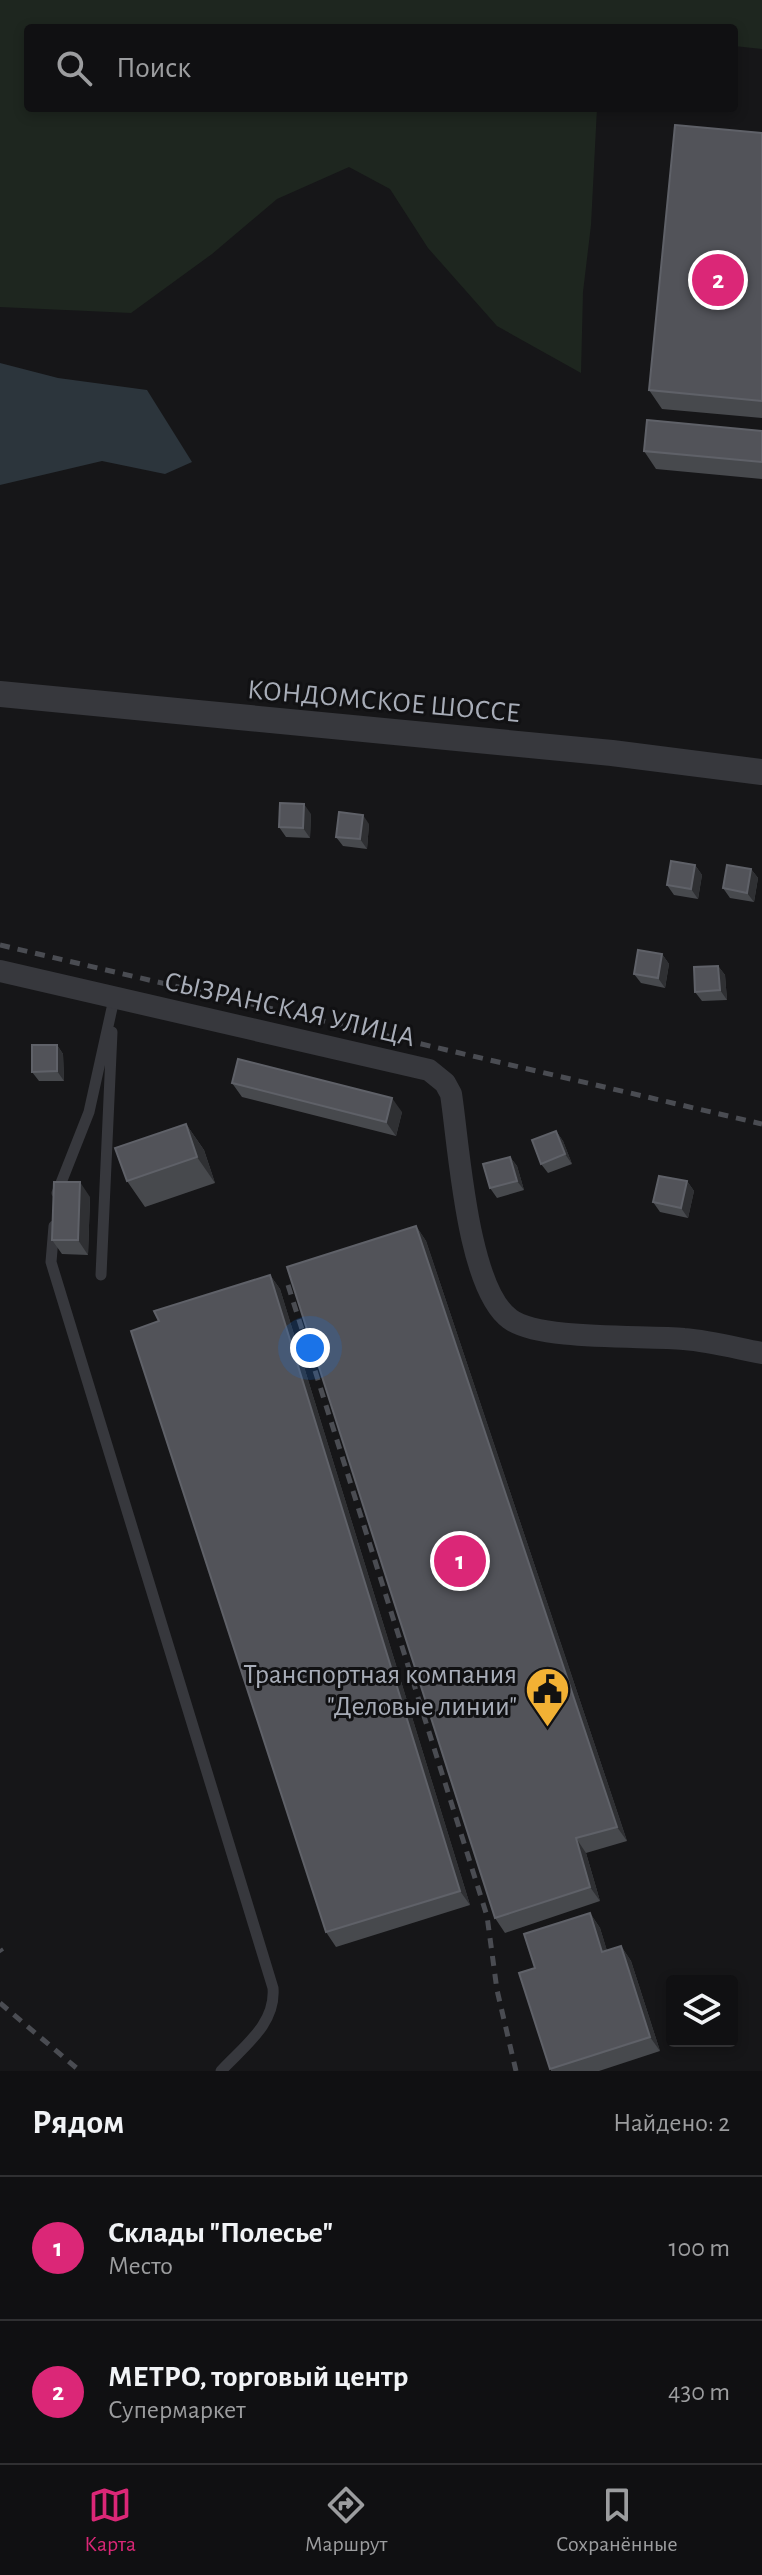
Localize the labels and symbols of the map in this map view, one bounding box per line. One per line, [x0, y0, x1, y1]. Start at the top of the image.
pin: 2 [692, 250, 744, 310]
street label: КОНДОМСКОЕ ШОССЕ [246, 676, 522, 728]
street label: СЫЗРАНСКАЯ УЛИЦА [162, 967, 418, 1052]
your location [290, 1328, 330, 1368]
pin: 1 [434, 1531, 486, 1591]
place label: Транспортная компания "Деловые линии" [243, 1661, 517, 1721]
public building icon: Транспортная компания "Деловые линии" [524, 1665, 572, 1728]

